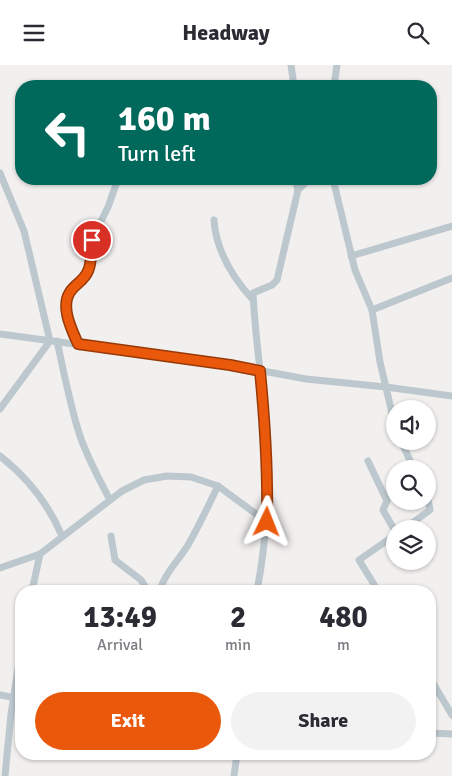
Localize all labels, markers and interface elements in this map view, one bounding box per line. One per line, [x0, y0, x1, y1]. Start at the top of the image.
icon: menu [20, 19, 48, 47]
text: Headway [182, 19, 270, 46]
icon: search [404, 19, 432, 47]
text: 160 m [118, 97, 211, 140]
icon: left [35, 100, 100, 165]
text: Turn left [118, 140, 196, 167]
pin [71, 219, 113, 261]
icon: arrive [78, 226, 106, 254]
map controls [386, 400, 436, 570]
button: sound [386, 400, 436, 450]
button: search [386, 460, 436, 510]
position arrow [240, 495, 292, 547]
button: layers [386, 520, 436, 570]
text: 13:49 [83, 599, 157, 636]
text: 2 [230, 599, 246, 636]
text: 480 [319, 599, 368, 636]
text: Arrival [97, 635, 143, 655]
text: min [225, 635, 251, 655]
text: m [337, 635, 350, 655]
button: Exit [35, 692, 221, 750]
button: Share [231, 692, 416, 750]

